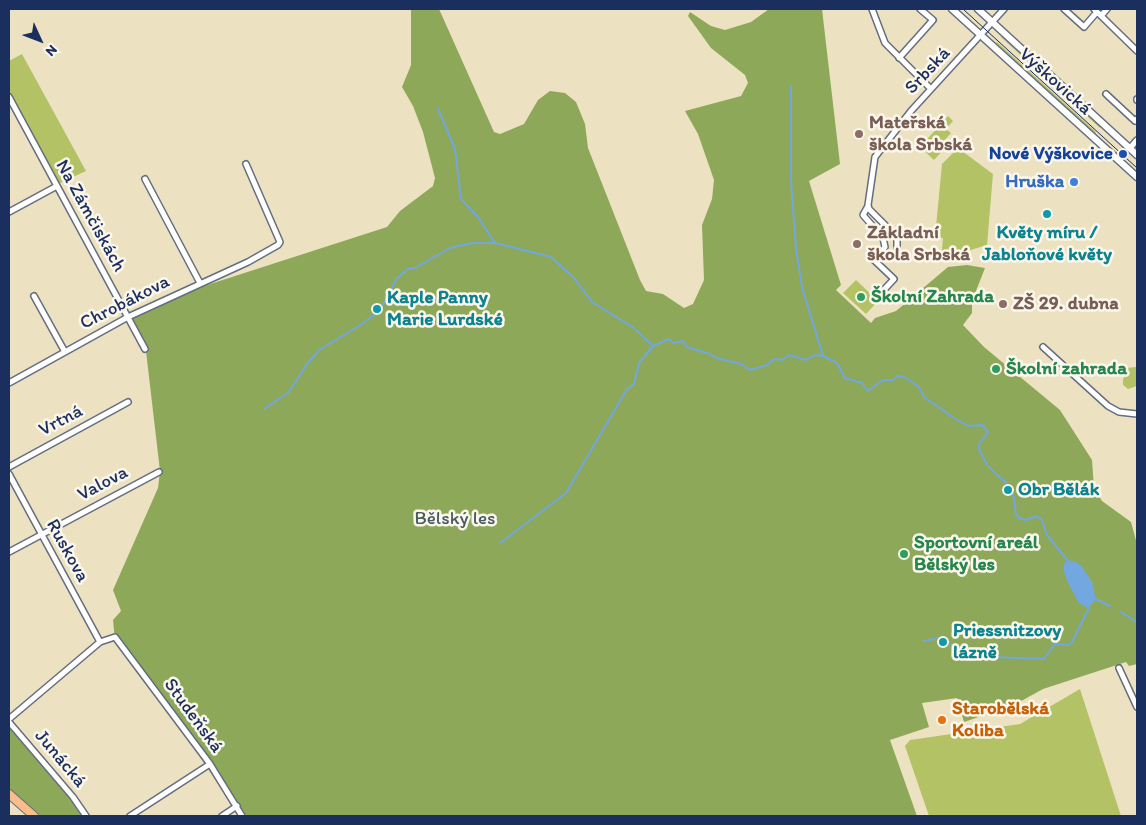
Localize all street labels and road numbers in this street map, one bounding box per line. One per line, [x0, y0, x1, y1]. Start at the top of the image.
street label: Srbská [900, 43, 956, 99]
street label: Výškovická [1014, 43, 1096, 121]
street label: Na Zámčiskách [50, 156, 130, 276]
street label: Chrobákova [76, 271, 174, 335]
street label: Vrtná [35, 400, 87, 442]
street label: Valova [74, 461, 132, 507]
street label: Ruskova [40, 516, 94, 586]
street label: Studeňská [158, 674, 228, 758]
street label: Junácká [29, 725, 91, 793]

